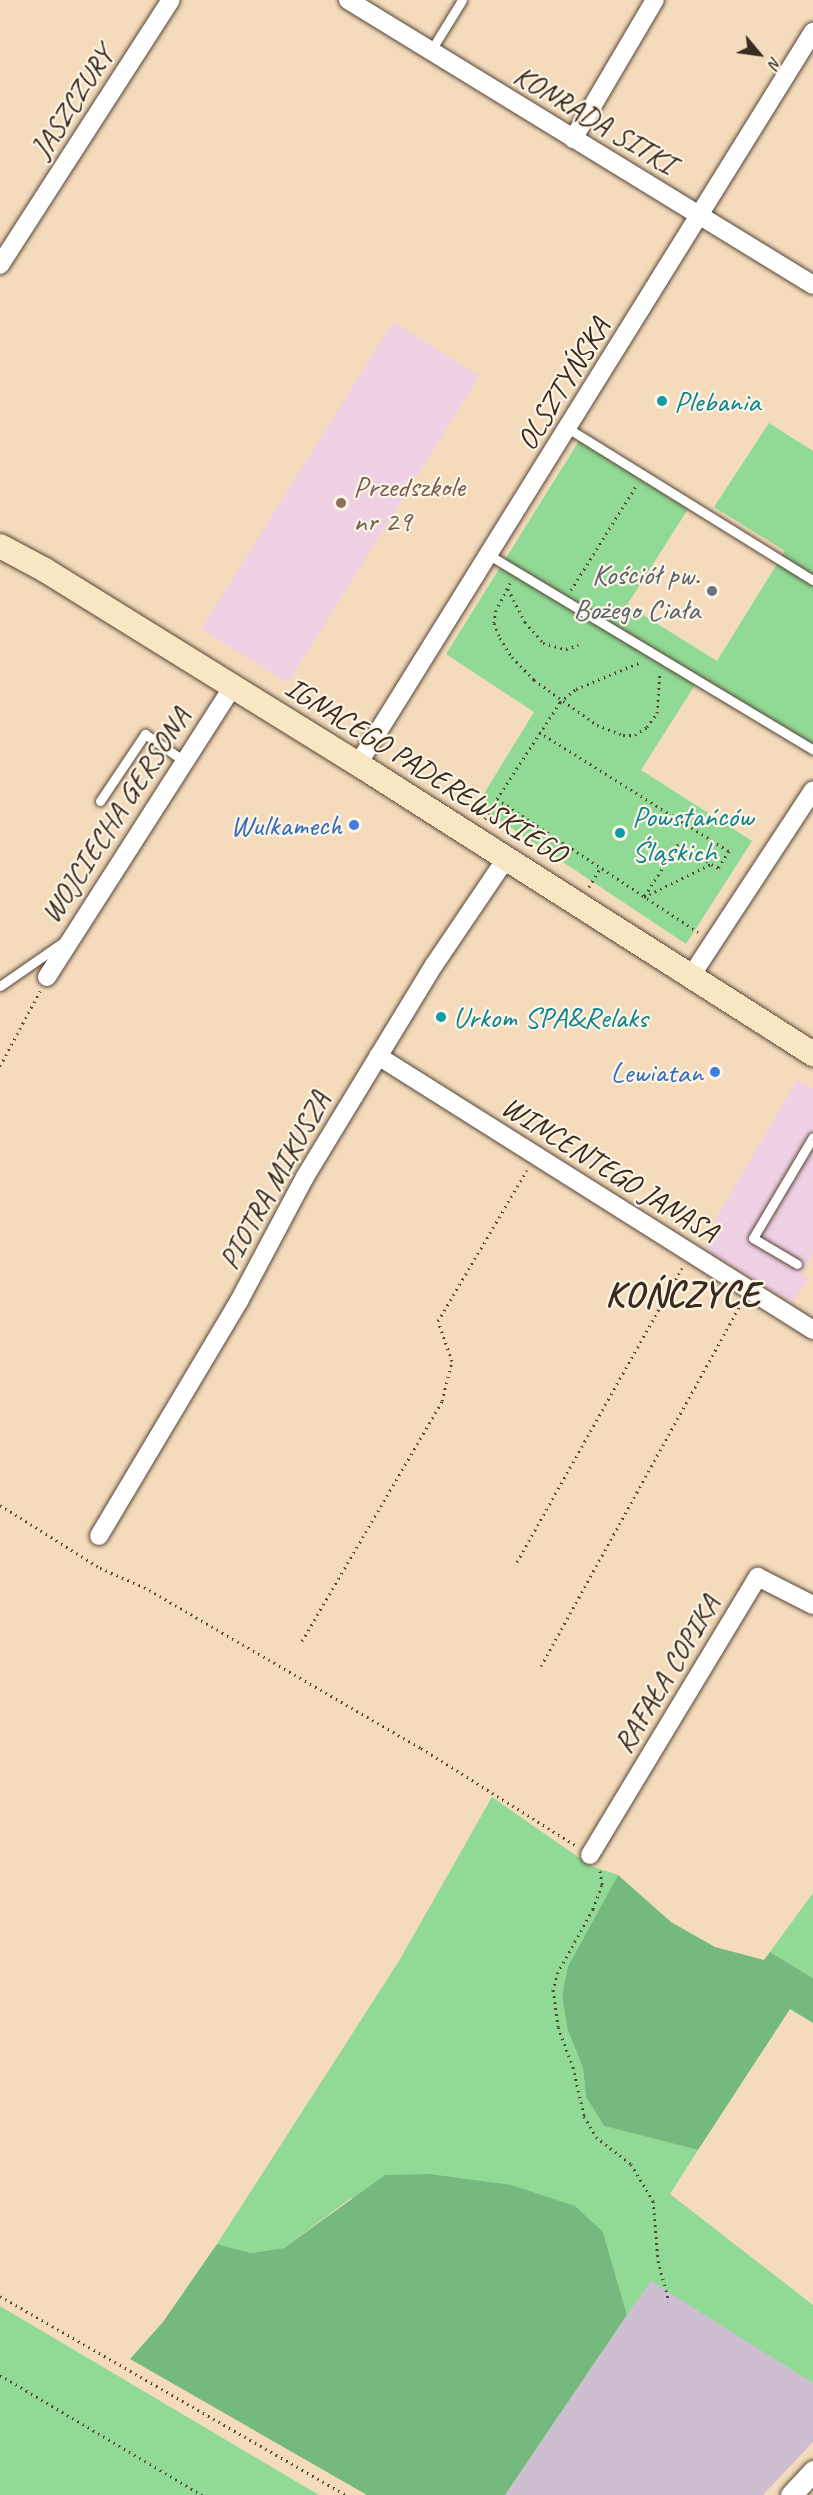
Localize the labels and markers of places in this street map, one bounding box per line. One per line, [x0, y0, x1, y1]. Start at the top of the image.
place label: Plebania [674, 383, 760, 419]
marker: Plebania [655, 394, 669, 408]
place label: Przedszkole nr 29 [353, 468, 465, 538]
marker: Przedszkole nr 29 [334, 496, 348, 510]
place label: Kościół pw. Bożego Ciała [574, 556, 700, 626]
marker: Kościół pw. Bożego Ciała [705, 584, 719, 598]
place label: Powstańców Śląskich [632, 798, 753, 868]
place label: Wulkamech [230, 807, 342, 843]
marker: Wulkamech [347, 818, 361, 832]
marker: Powstańców Śląskich [613, 826, 627, 840]
place label: Urkom SPA&Relaks [453, 999, 648, 1035]
marker: Urkom SPA&Relaks [434, 1010, 448, 1024]
place label: Lewiatan [611, 1054, 703, 1090]
marker: Lewiatan [708, 1065, 722, 1079]

